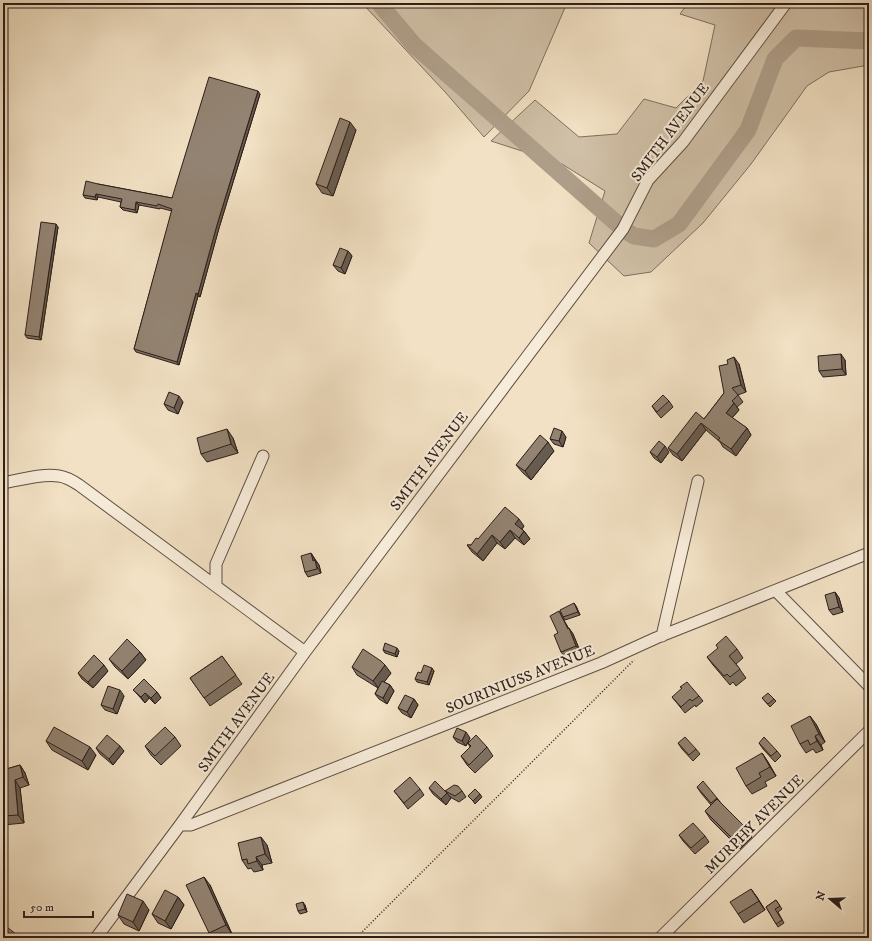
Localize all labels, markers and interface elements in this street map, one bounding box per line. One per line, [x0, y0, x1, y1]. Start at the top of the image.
street label: SMITH AVENUE [627, 79, 714, 185]
street label: SMITH AVENUE [386, 408, 473, 514]
street label: SOURINIUSS AVENUE [443, 641, 598, 718]
street label: SMITH AVENUE [194, 668, 279, 776]
street label: MURPHY AVENUE [701, 770, 808, 878]
north arrow [810, 879, 850, 919]
text: N [813, 890, 830, 903]
scale bar [24, 893, 93, 919]
text: 50 m [30, 900, 54, 915]

